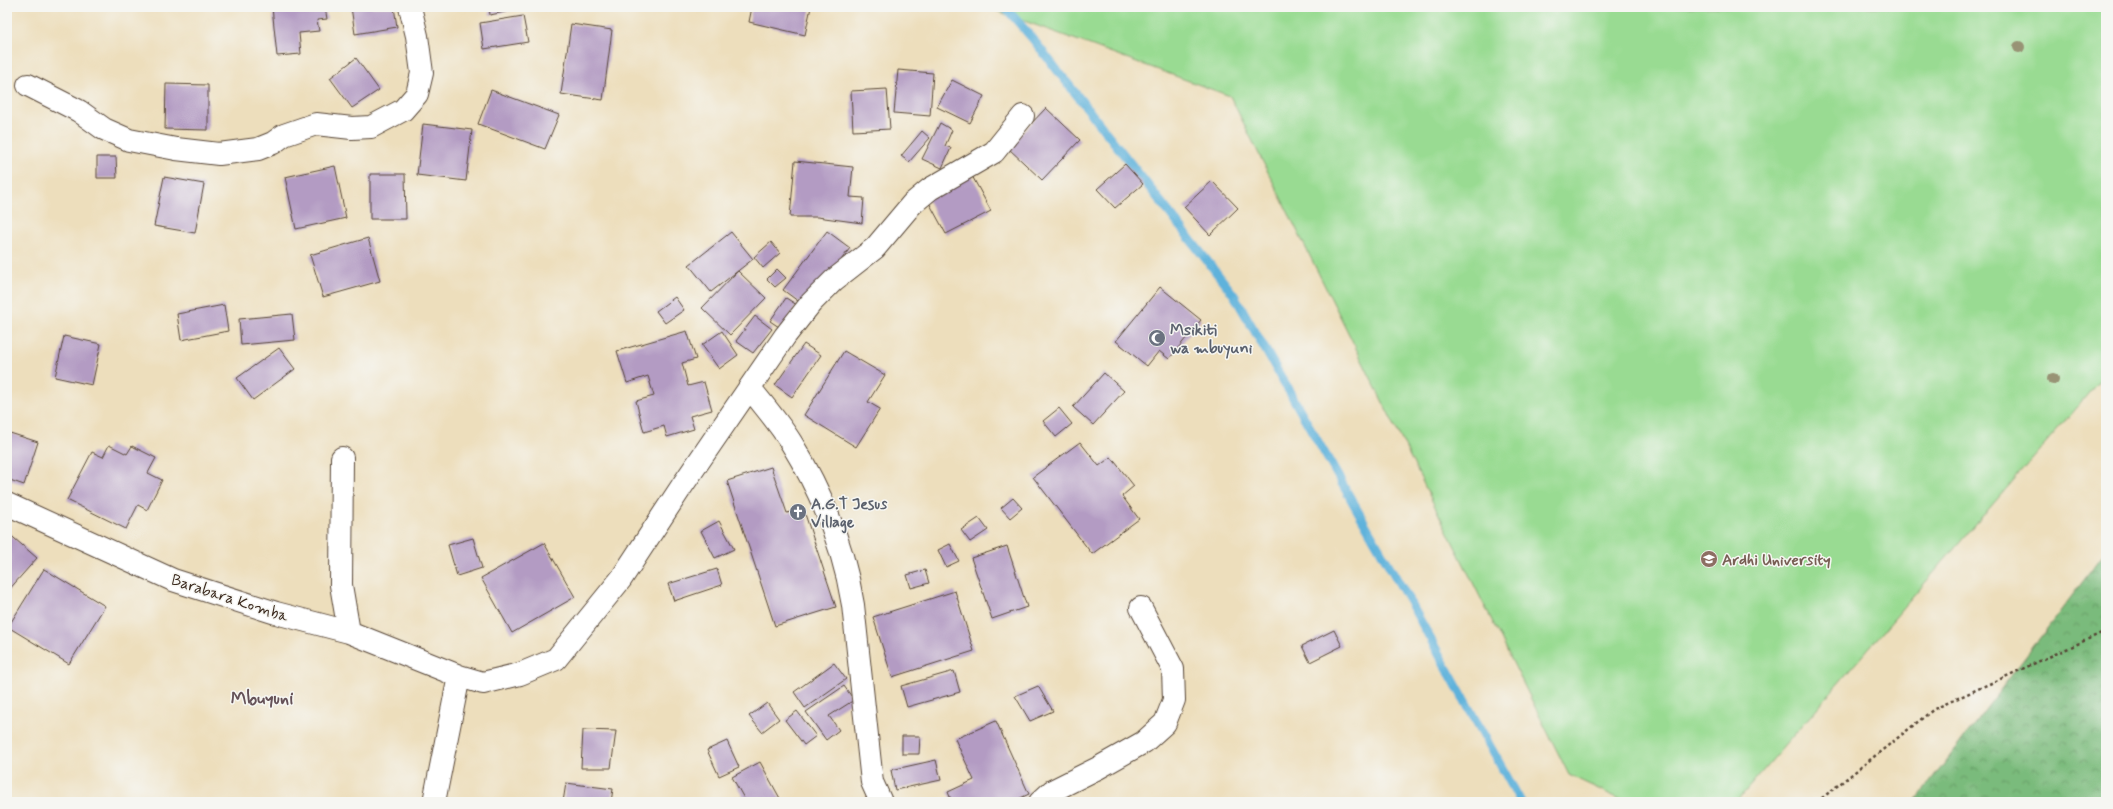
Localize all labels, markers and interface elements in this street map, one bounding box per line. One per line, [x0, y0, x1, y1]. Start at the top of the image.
place label: Msikiti wa mbuyuni [1170, 320, 1253, 359]
mosque icon: Msikiti wa mbuyuni [1147, 328, 1167, 348]
place label: A.G.T Jesus Village [811, 494, 888, 534]
church icon: A.G.T Jesus Village [788, 502, 808, 522]
school or university icon: Ardhi University [1699, 549, 1719, 569]
place label: Ardhi University [1722, 550, 1831, 571]
street label: Barabara Komba [168, 570, 291, 627]
district label: Mbuyuni [231, 687, 293, 711]

